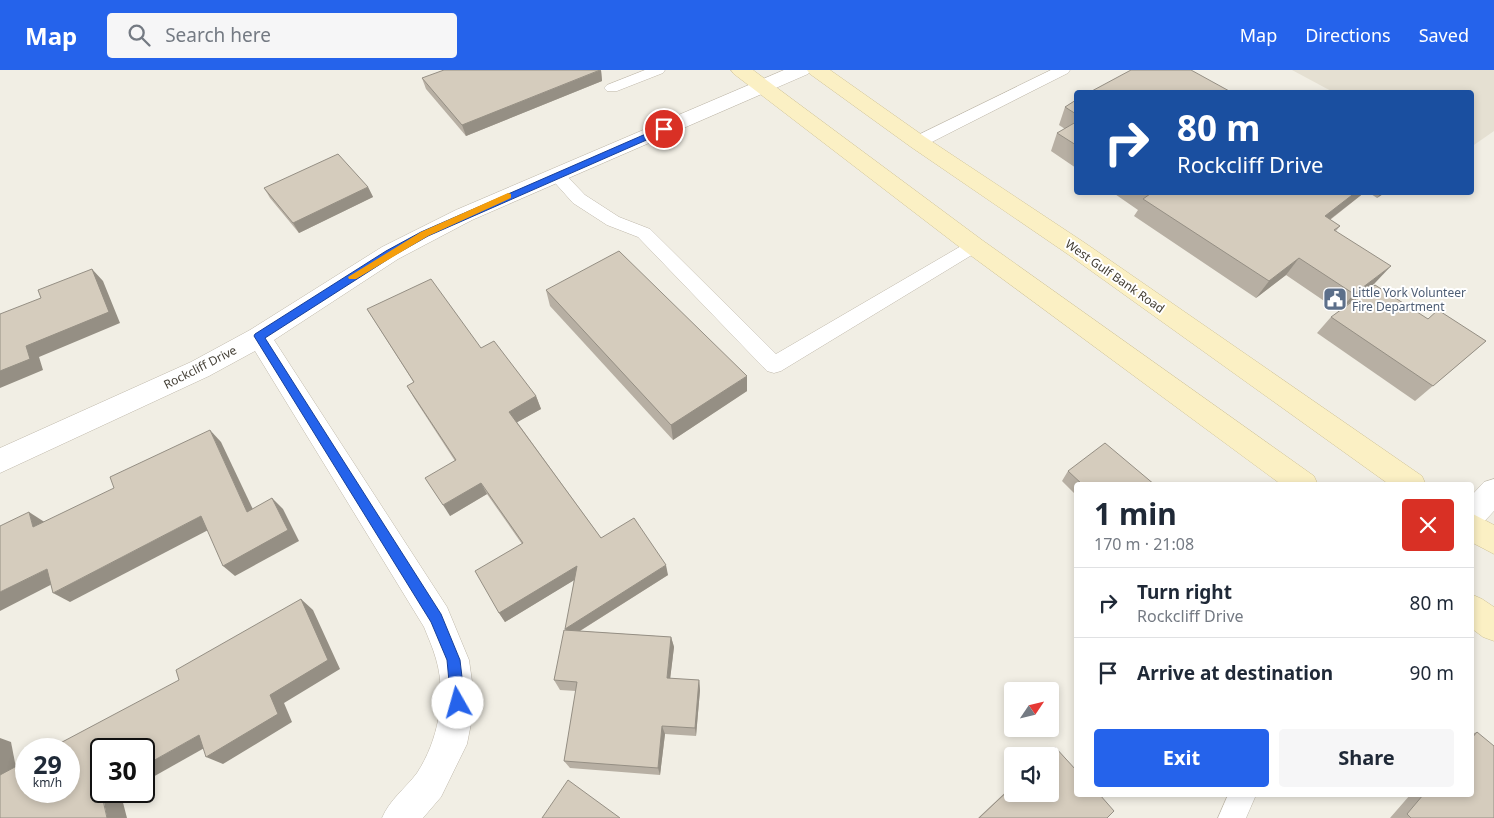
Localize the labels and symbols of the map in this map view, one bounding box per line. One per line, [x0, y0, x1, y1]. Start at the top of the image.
pin [643, 108, 685, 150]
street label: West Gulf Bank Road [1062, 235, 1168, 317]
place label: Little York Volunteer Fire Department [1352, 284, 1466, 315]
public building icon: Little York Volunteer Fire Department [1322, 286, 1348, 312]
street label: Rockcliff Drive [161, 341, 240, 393]
position arrow [431, 676, 483, 728]
north arrow [1004, 682, 1059, 738]
speed limit sign: 30 [90, 738, 155, 803]

